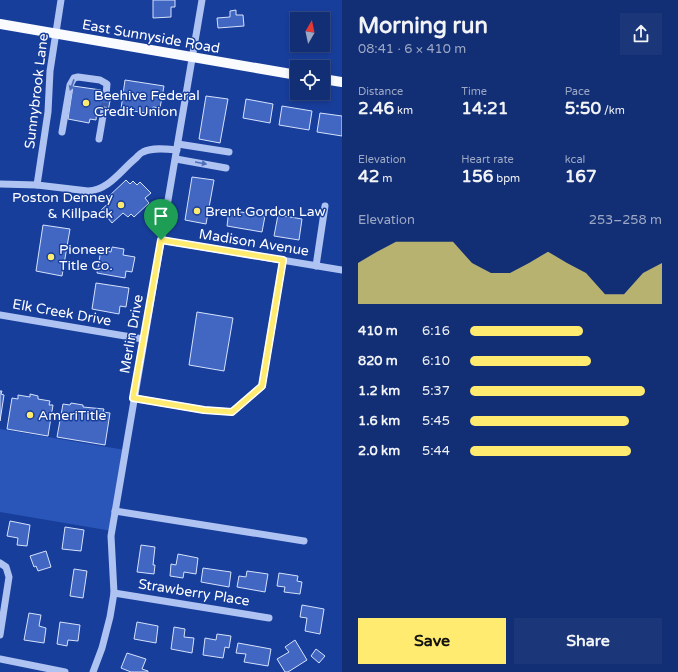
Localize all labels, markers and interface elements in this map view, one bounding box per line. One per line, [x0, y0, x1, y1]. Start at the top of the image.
north arrow [290, 12, 330, 52]
map controls [290, 12, 330, 100]
text: Morning run [358, 13, 488, 39]
button: share [620, 13, 662, 55]
street label: East Sunnyside Road [81, 16, 221, 57]
street label: Sunnybrook Lane [21, 32, 52, 150]
text: 08:41 · 6 × 410 m [358, 41, 466, 57]
button: locate [290, 60, 330, 100]
one-way arrow [68, 79, 74, 91]
text: Distance [358, 85, 403, 98]
text: Time [461, 85, 487, 98]
text: Pace [565, 85, 590, 98]
place label: Beehive Federal Credit Union [94, 87, 200, 120]
marker: Beehive Federal Credit Union [81, 98, 91, 108]
text: 2.46 [358, 98, 394, 119]
text: 14:21 [461, 98, 508, 119]
text: 5:50 [565, 98, 601, 119]
text: km [394, 104, 413, 117]
text: /km [601, 104, 625, 117]
text: Elevation [358, 153, 406, 166]
text: Heart rate [461, 153, 514, 166]
text: kcal [565, 153, 585, 166]
one-way arrow [195, 160, 207, 166]
text: 42 [358, 166, 379, 187]
text: 156 [461, 166, 493, 187]
text: 167 [565, 166, 597, 187]
text: m [379, 172, 392, 185]
text: bpm [493, 172, 520, 185]
place label: Poston Denney & Killpack [12, 189, 113, 222]
pin [144, 199, 178, 240]
marker: Poston Denney & Killpack [116, 200, 126, 210]
place label: Brent Gordon Law [205, 203, 326, 220]
icon: arrive [150, 205, 172, 227]
marker: Brent Gordon Law [192, 206, 202, 216]
text: Elevation [358, 212, 415, 228]
text: 253–258 m [589, 212, 662, 228]
street label: Madison Avenue [198, 225, 310, 260]
place label: Pioneer Title Co. [59, 241, 113, 274]
marker: Pioneer Title Co. [46, 252, 56, 262]
street label: Merlin Drive [116, 293, 147, 375]
street label: Elk Creek Drive [11, 295, 113, 330]
text: 410 m [358, 323, 398, 339]
text: 6:16 [422, 323, 450, 339]
text: 820 m [358, 353, 398, 369]
text: 6:10 [422, 353, 450, 369]
text: 1.2 km [358, 383, 400, 399]
text: 5:37 [422, 383, 450, 399]
place label: AmeriTitle [38, 407, 107, 424]
marker: AmeriTitle [25, 410, 35, 420]
text: 1.6 km [358, 413, 400, 429]
text: 5:45 [422, 413, 450, 429]
text: 2.0 km [358, 443, 400, 459]
text: 5:44 [422, 443, 450, 459]
street label: Strawberry Place [137, 575, 251, 610]
button: Save [358, 618, 506, 664]
button: Share [514, 618, 662, 664]

